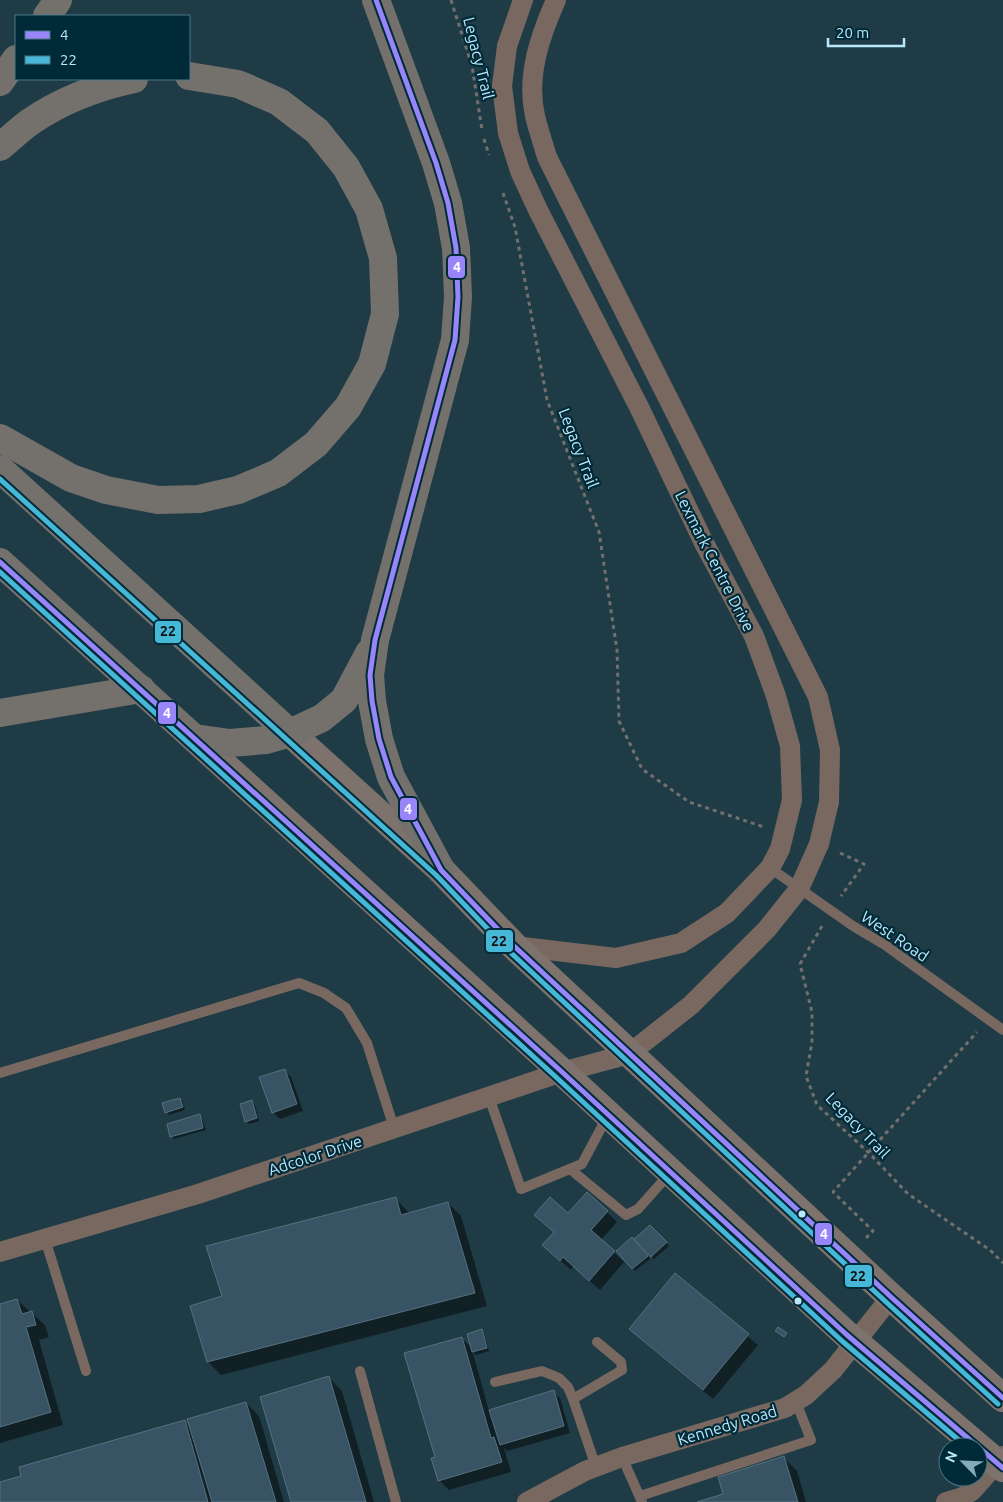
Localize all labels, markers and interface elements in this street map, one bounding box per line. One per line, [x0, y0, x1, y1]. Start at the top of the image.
legend [15, 15, 190, 80]
street label: Legacy Trail [460, 15, 498, 101]
scale bar [828, 15, 904, 47]
text: 20 m [836, 24, 869, 41]
text: 4 [60, 26, 68, 43]
text: 22 [60, 51, 77, 68]
line badge: 4 [447, 255, 466, 279]
text: 4 [453, 259, 461, 275]
street label: Legacy Trail [556, 406, 602, 490]
street label: Lexmark Centre Drive [672, 488, 758, 634]
line badge: 22 [154, 620, 182, 644]
text: 22 [160, 623, 176, 639]
line badge: 4 [157, 701, 177, 725]
text: 4 [163, 705, 171, 721]
line badge: 4 [399, 797, 418, 821]
text: 4 [404, 801, 412, 817]
street label: West Road [858, 907, 932, 965]
line badge: 22 [485, 929, 514, 953]
text: 22 [491, 933, 507, 949]
street label: Legacy Trail [822, 1088, 894, 1162]
street label: Adcolor Drive [266, 1131, 364, 1179]
unlabelled marker [797, 1209, 807, 1219]
line badge: 4 [814, 1222, 833, 1246]
text: 4 [820, 1226, 828, 1242]
line badge: 22 [844, 1264, 873, 1288]
text: 22 [850, 1268, 866, 1284]
unlabelled marker [793, 1296, 803, 1306]
street label: Kennedy Road [675, 1401, 779, 1449]
north arrow [938, 1437, 988, 1487]
text: N [942, 1449, 961, 1465]

